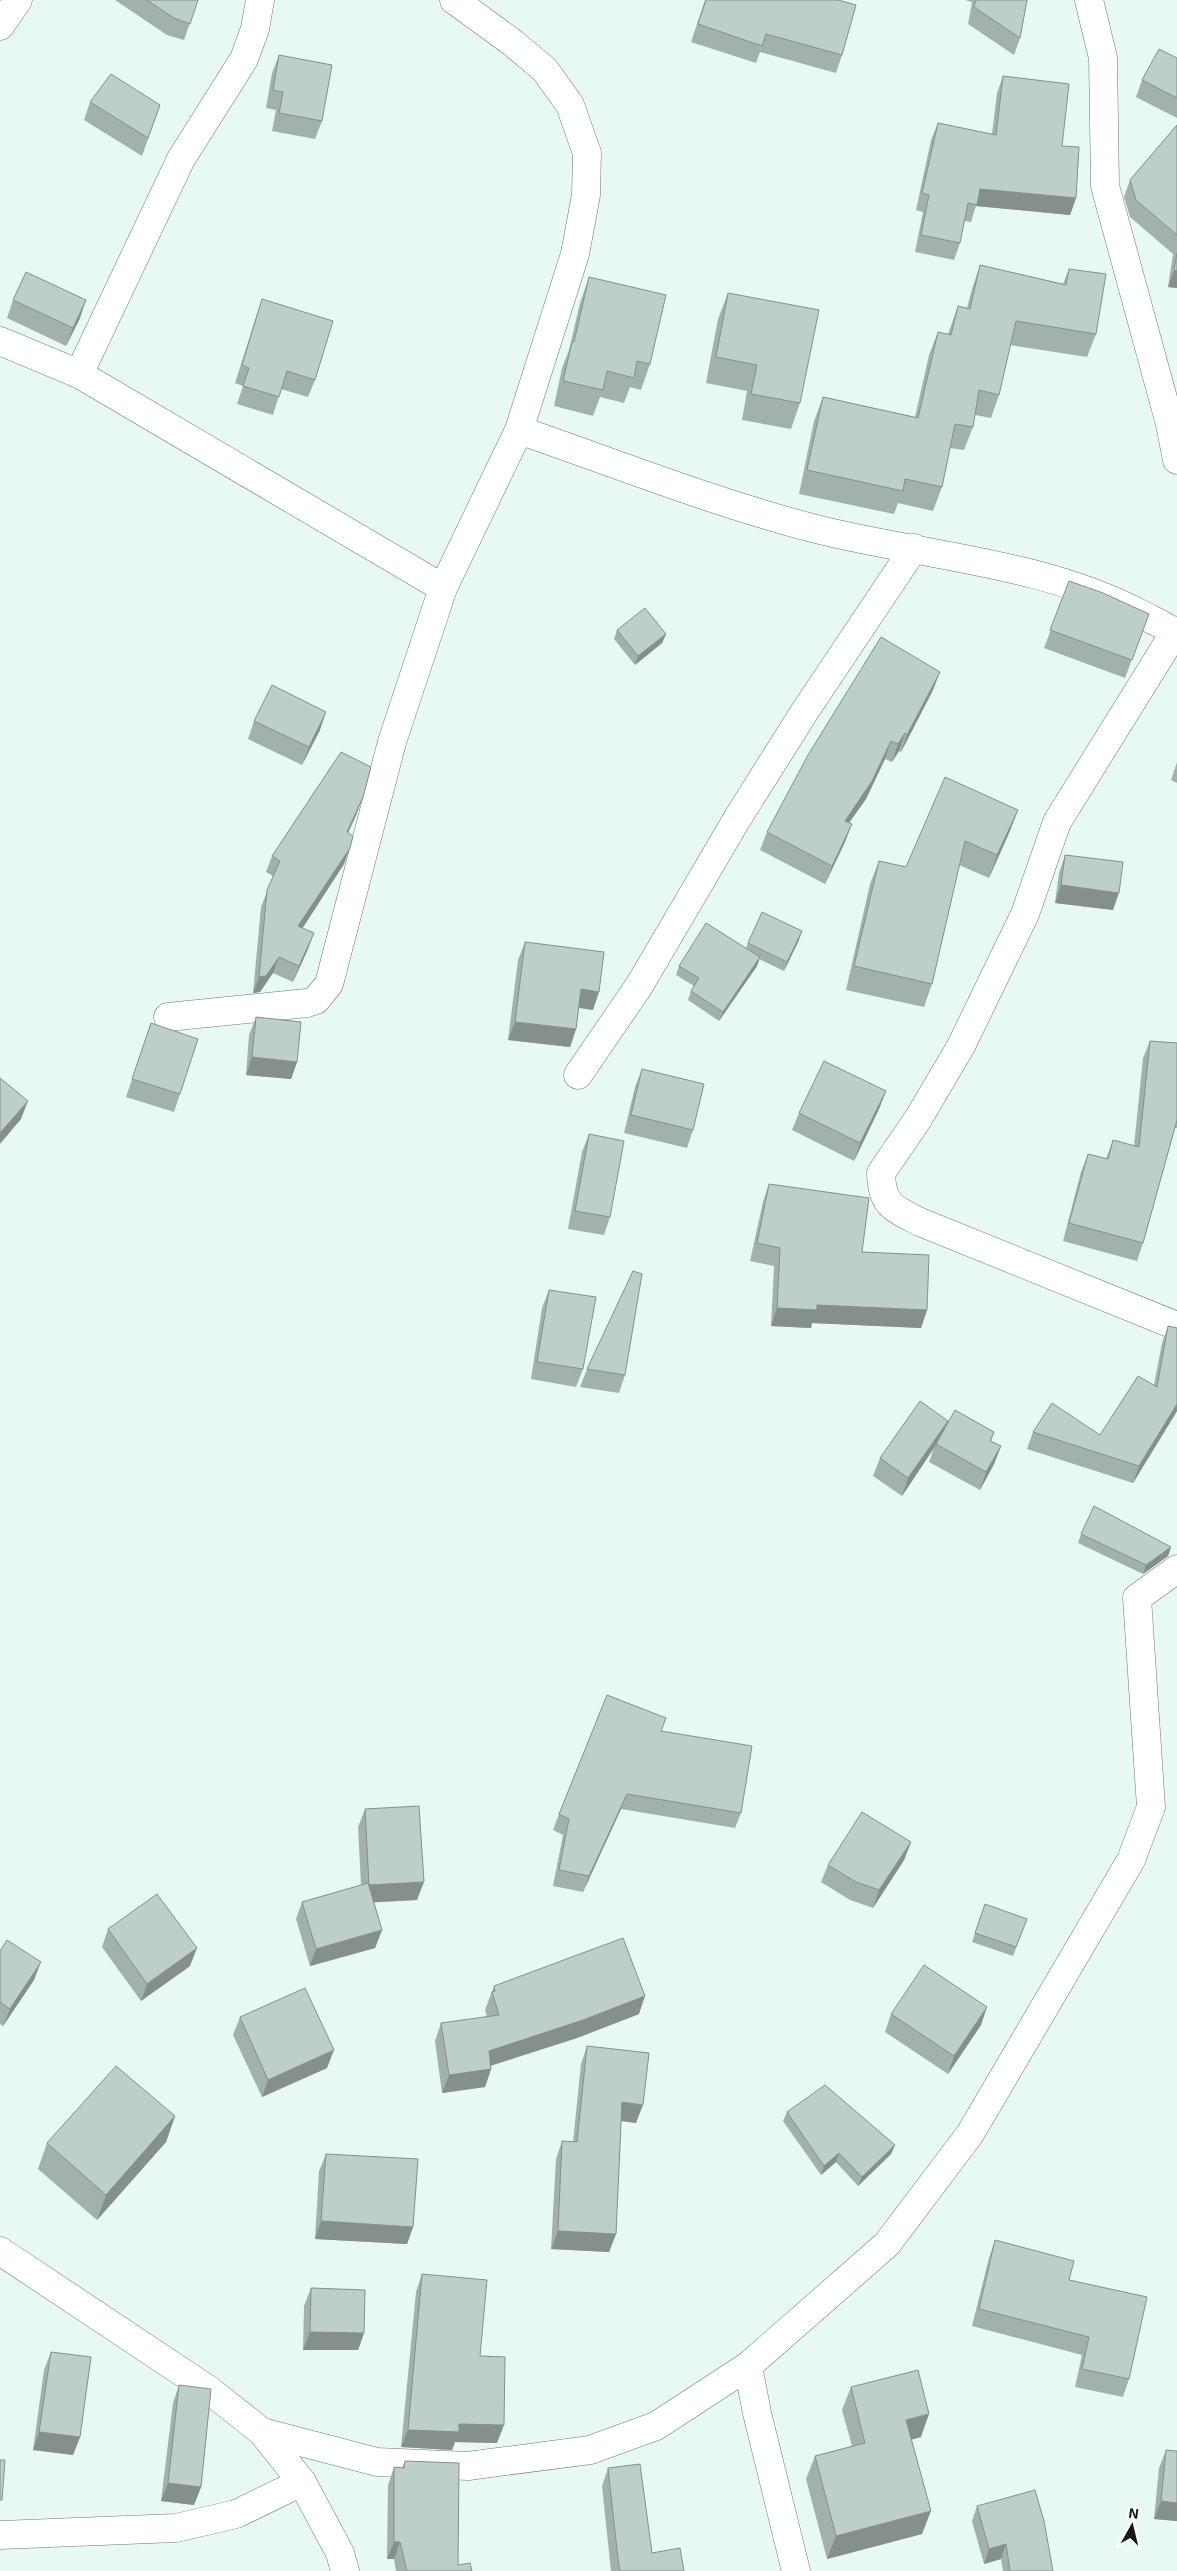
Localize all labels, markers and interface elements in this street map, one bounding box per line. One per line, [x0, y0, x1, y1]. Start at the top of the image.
north arrow [1107, 2501, 1157, 2551]
text: N [1128, 2504, 1140, 2522]

